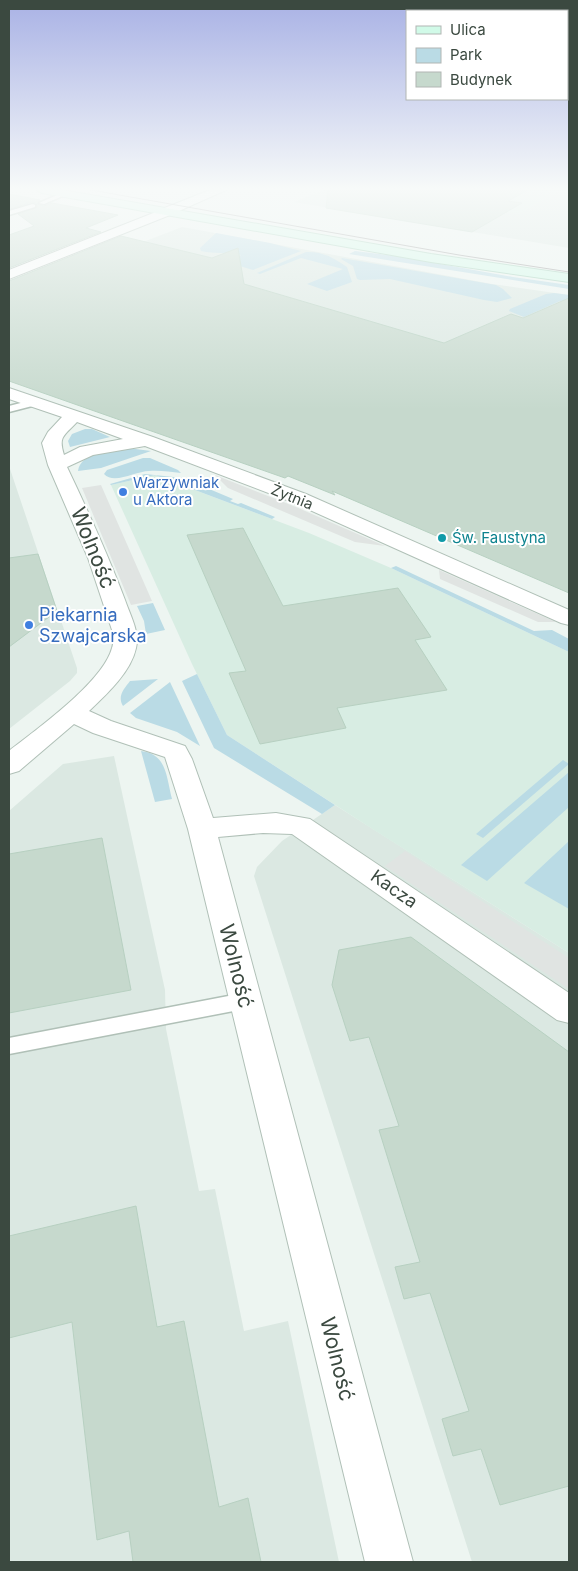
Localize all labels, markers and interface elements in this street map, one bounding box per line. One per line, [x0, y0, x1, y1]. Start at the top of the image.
legend [406, 10, 568, 100]
text: Ulica [450, 20, 486, 39]
text: Park [450, 45, 483, 64]
text: Budynek [450, 70, 513, 89]
place label: Warzywniak u Aktora [133, 473, 220, 509]
street label: Żytnia [268, 480, 316, 514]
marker: Warzywniak u Aktora [117, 486, 129, 498]
street label: Wolność [66, 504, 121, 592]
place label: Św. Faustyna [452, 528, 546, 547]
marker: Św. Faustyna [436, 532, 448, 544]
place label: Piekarnia Szwajcarska [39, 604, 147, 646]
marker: Piekarnia Szwajcarska [23, 619, 35, 631]
street label: Kacza [367, 865, 422, 912]
street label: Wolność [214, 921, 259, 1010]
street label: Wolność [315, 1314, 360, 1403]

